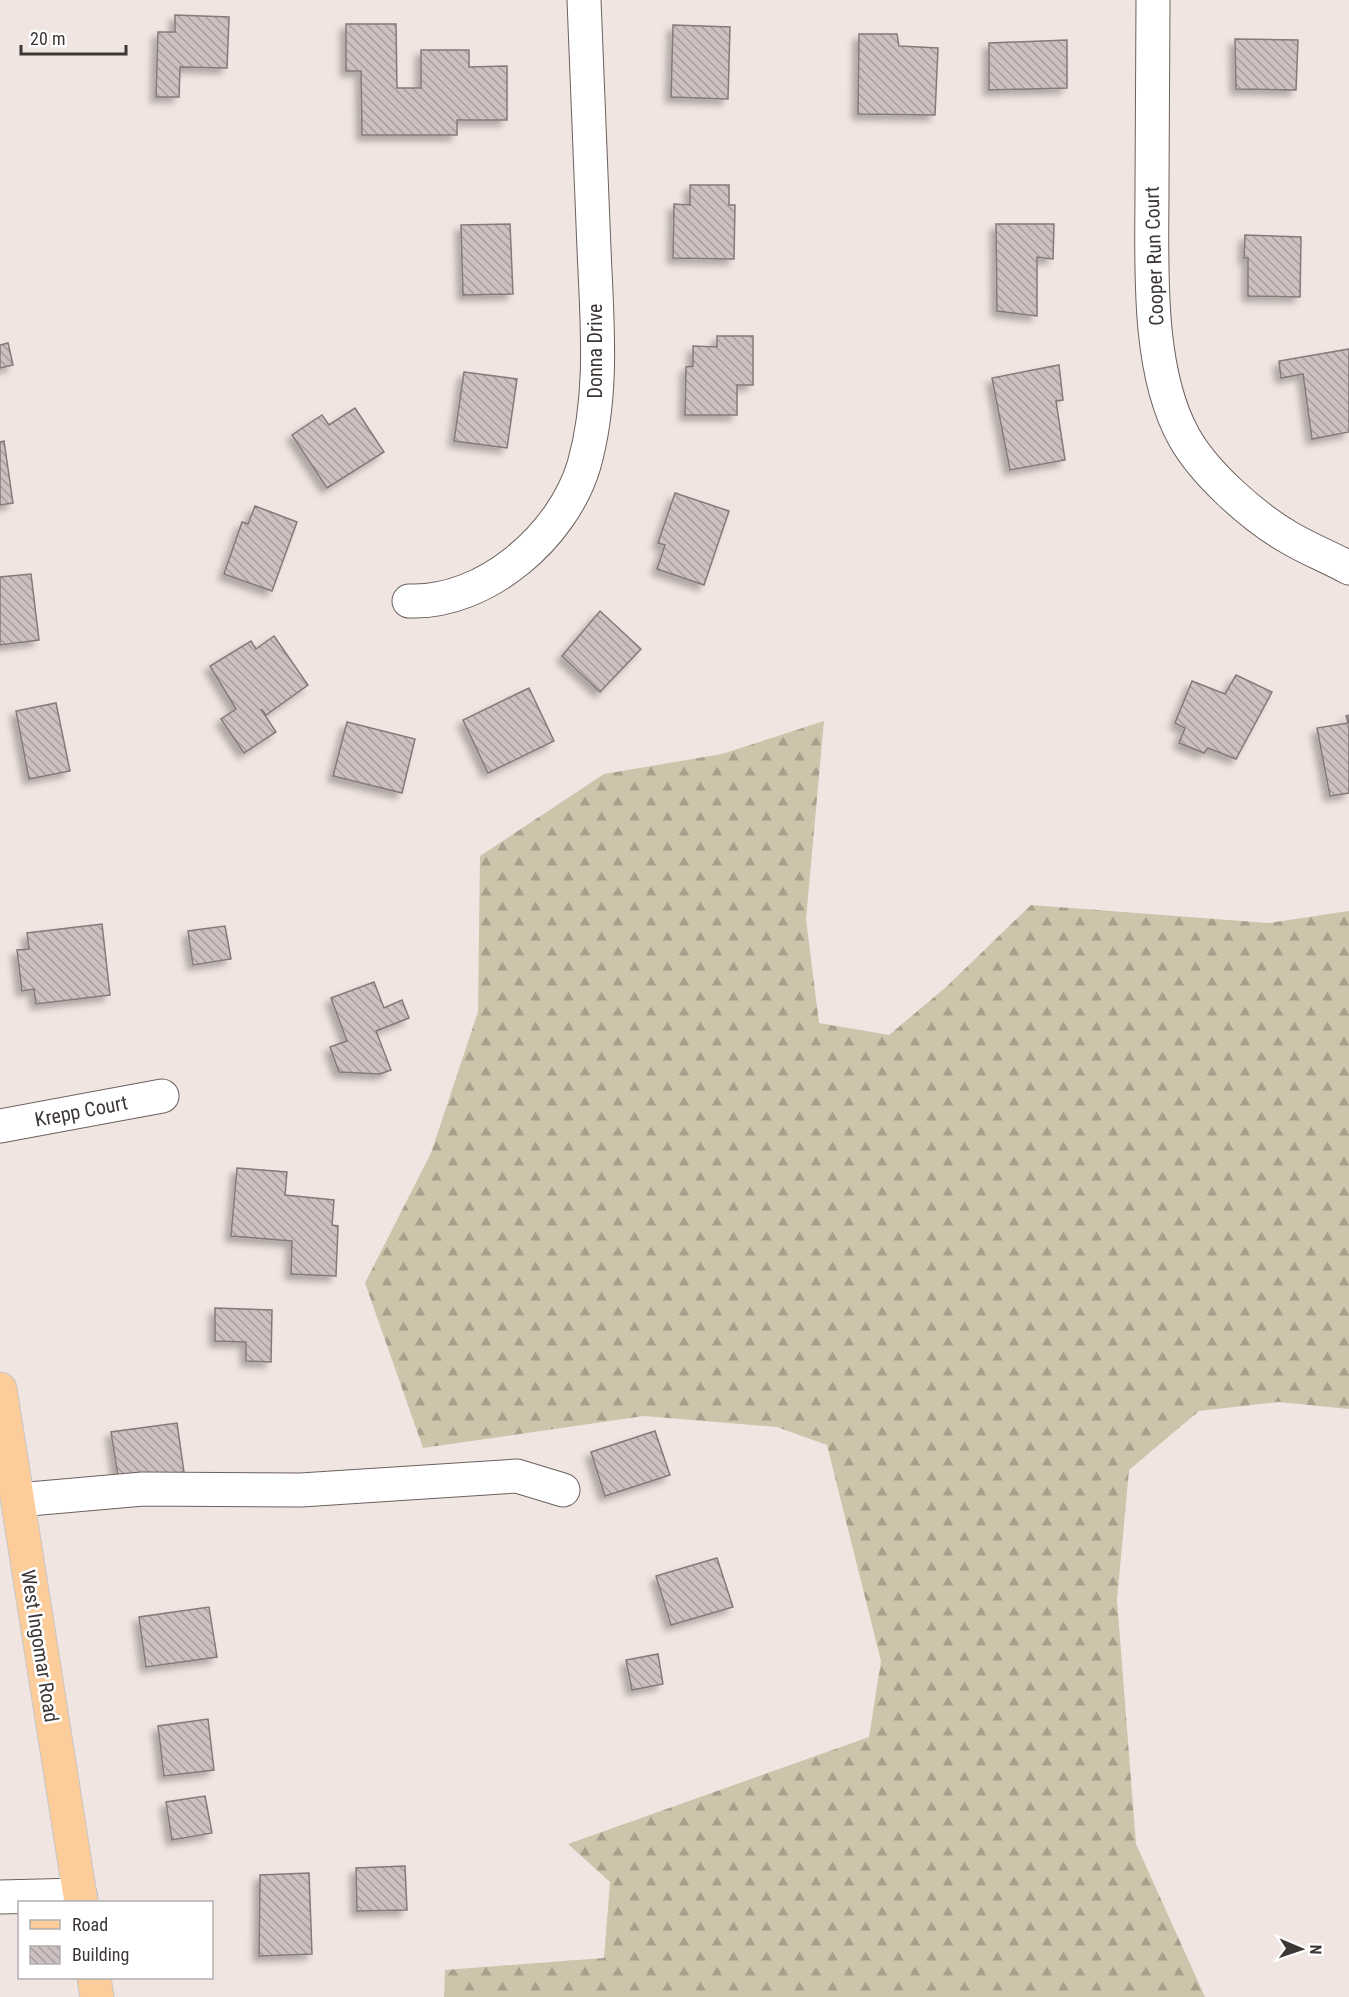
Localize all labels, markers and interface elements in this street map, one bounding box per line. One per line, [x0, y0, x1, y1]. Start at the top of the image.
scale bar [21, 18, 126, 56]
text: 20 m [30, 28, 65, 49]
street label: Cooper Run Court [1140, 186, 1168, 326]
street label: Donna Drive [583, 304, 607, 398]
street label: Krepp Court [33, 1090, 130, 1132]
street label: West Ingomar Road [16, 1568, 64, 1724]
legend [18, 1901, 213, 1979]
text: Road [72, 1914, 108, 1935]
north arrow [1271, 1919, 1331, 1979]
text: Building [72, 1944, 129, 1965]
text: N [1306, 1944, 1325, 1955]

